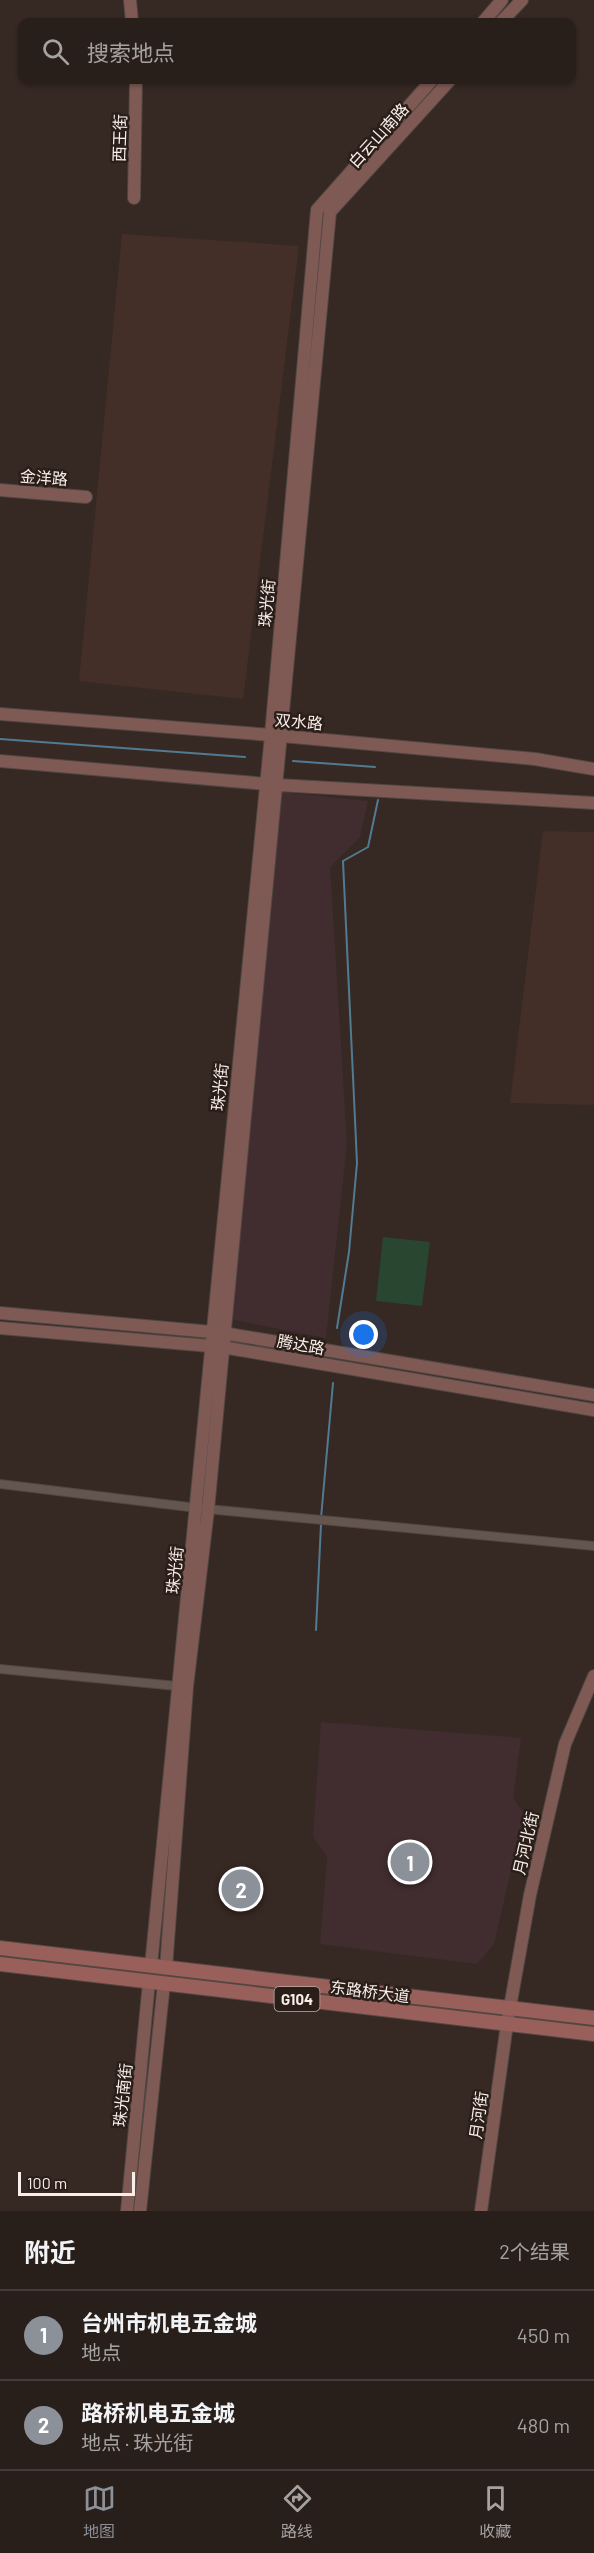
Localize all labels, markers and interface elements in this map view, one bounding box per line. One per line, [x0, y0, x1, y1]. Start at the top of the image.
search box [18, 18, 576, 84]
icon: search [39, 35, 72, 68]
text: 搜索地点 [87, 39, 175, 65]
street label: 白云山南路 [344, 99, 412, 171]
street label: 西王街 [109, 114, 129, 162]
street label: 金洋路 [19, 466, 69, 488]
street label: 珠光街 [254, 578, 278, 628]
street label: 双水路 [274, 709, 324, 733]
street label: 珠光街 [207, 1062, 231, 1112]
your location [349, 1320, 378, 1349]
street label: 腾达路 [276, 1330, 326, 1358]
street label: 珠光街 [162, 1545, 186, 1595]
street label: 月河北街 [509, 1810, 541, 1876]
pin: 1 [390, 1840, 430, 1884]
pin: 2 [222, 1866, 260, 1912]
street label: 东路桥大道 [329, 1977, 411, 2005]
road number: G104 [274, 1987, 320, 2011]
street label: 珠光南街 [109, 2062, 135, 2128]
street label: 月河街 [465, 2090, 491, 2140]
scale bar [18, 2169, 135, 2196]
text: 100 m [27, 2173, 67, 2192]
text: 附近 [24, 2236, 76, 2267]
text: 2个结果 [499, 2239, 570, 2263]
text: 台州市机电五金城 [81, 2309, 257, 2335]
text: 1 [40, 2323, 47, 2347]
text: 450 m [517, 2323, 570, 2347]
text: 地点 [81, 2340, 121, 2364]
text: 路桥机电五金城 [81, 2399, 235, 2425]
text: 2 [38, 2413, 49, 2437]
text: 480 m [517, 2413, 570, 2437]
text: 地点 · 珠光街 [81, 2430, 193, 2454]
tab: 地图 [83, 2482, 116, 2542]
tab: 路线 [281, 2482, 314, 2542]
tab: 收藏 [479, 2482, 512, 2542]

